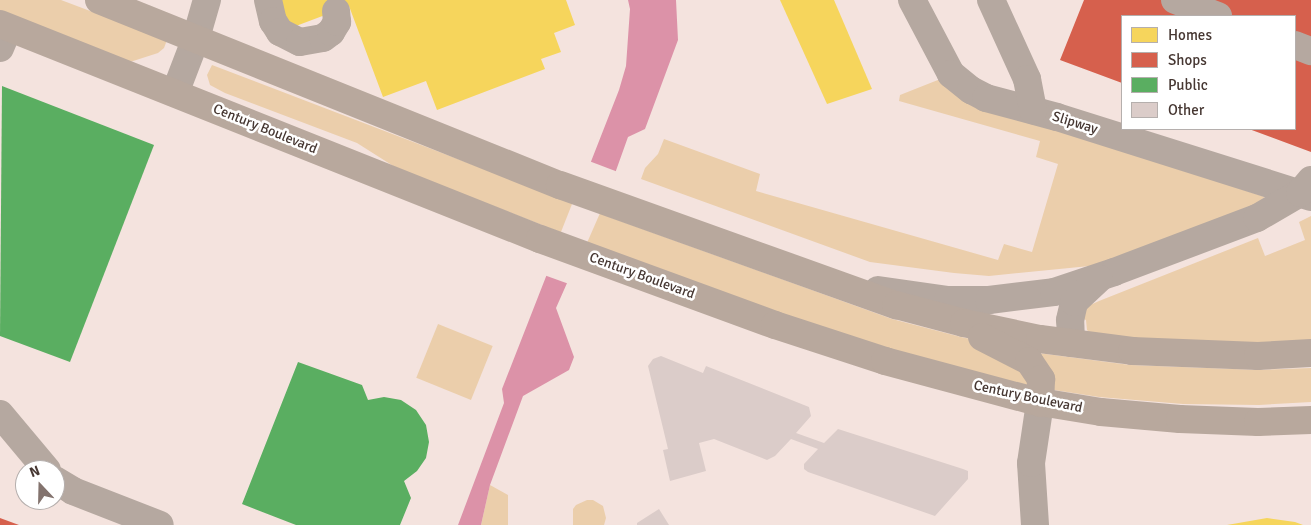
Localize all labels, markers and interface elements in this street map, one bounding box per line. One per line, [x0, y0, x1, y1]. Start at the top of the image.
legend [1121, 15, 1296, 130]
text: Homes [1168, 26, 1212, 44]
text: Shops [1168, 51, 1207, 69]
text: Public [1168, 76, 1208, 94]
street label: Century Boulevard [210, 100, 320, 158]
text: Other [1168, 101, 1204, 119]
street label: Slipway [1050, 108, 1100, 138]
street label: Century Boulevard [587, 249, 697, 303]
street label: Century Boulevard [972, 377, 1084, 417]
north arrow [15, 460, 65, 510]
text: N [27, 462, 42, 481]

